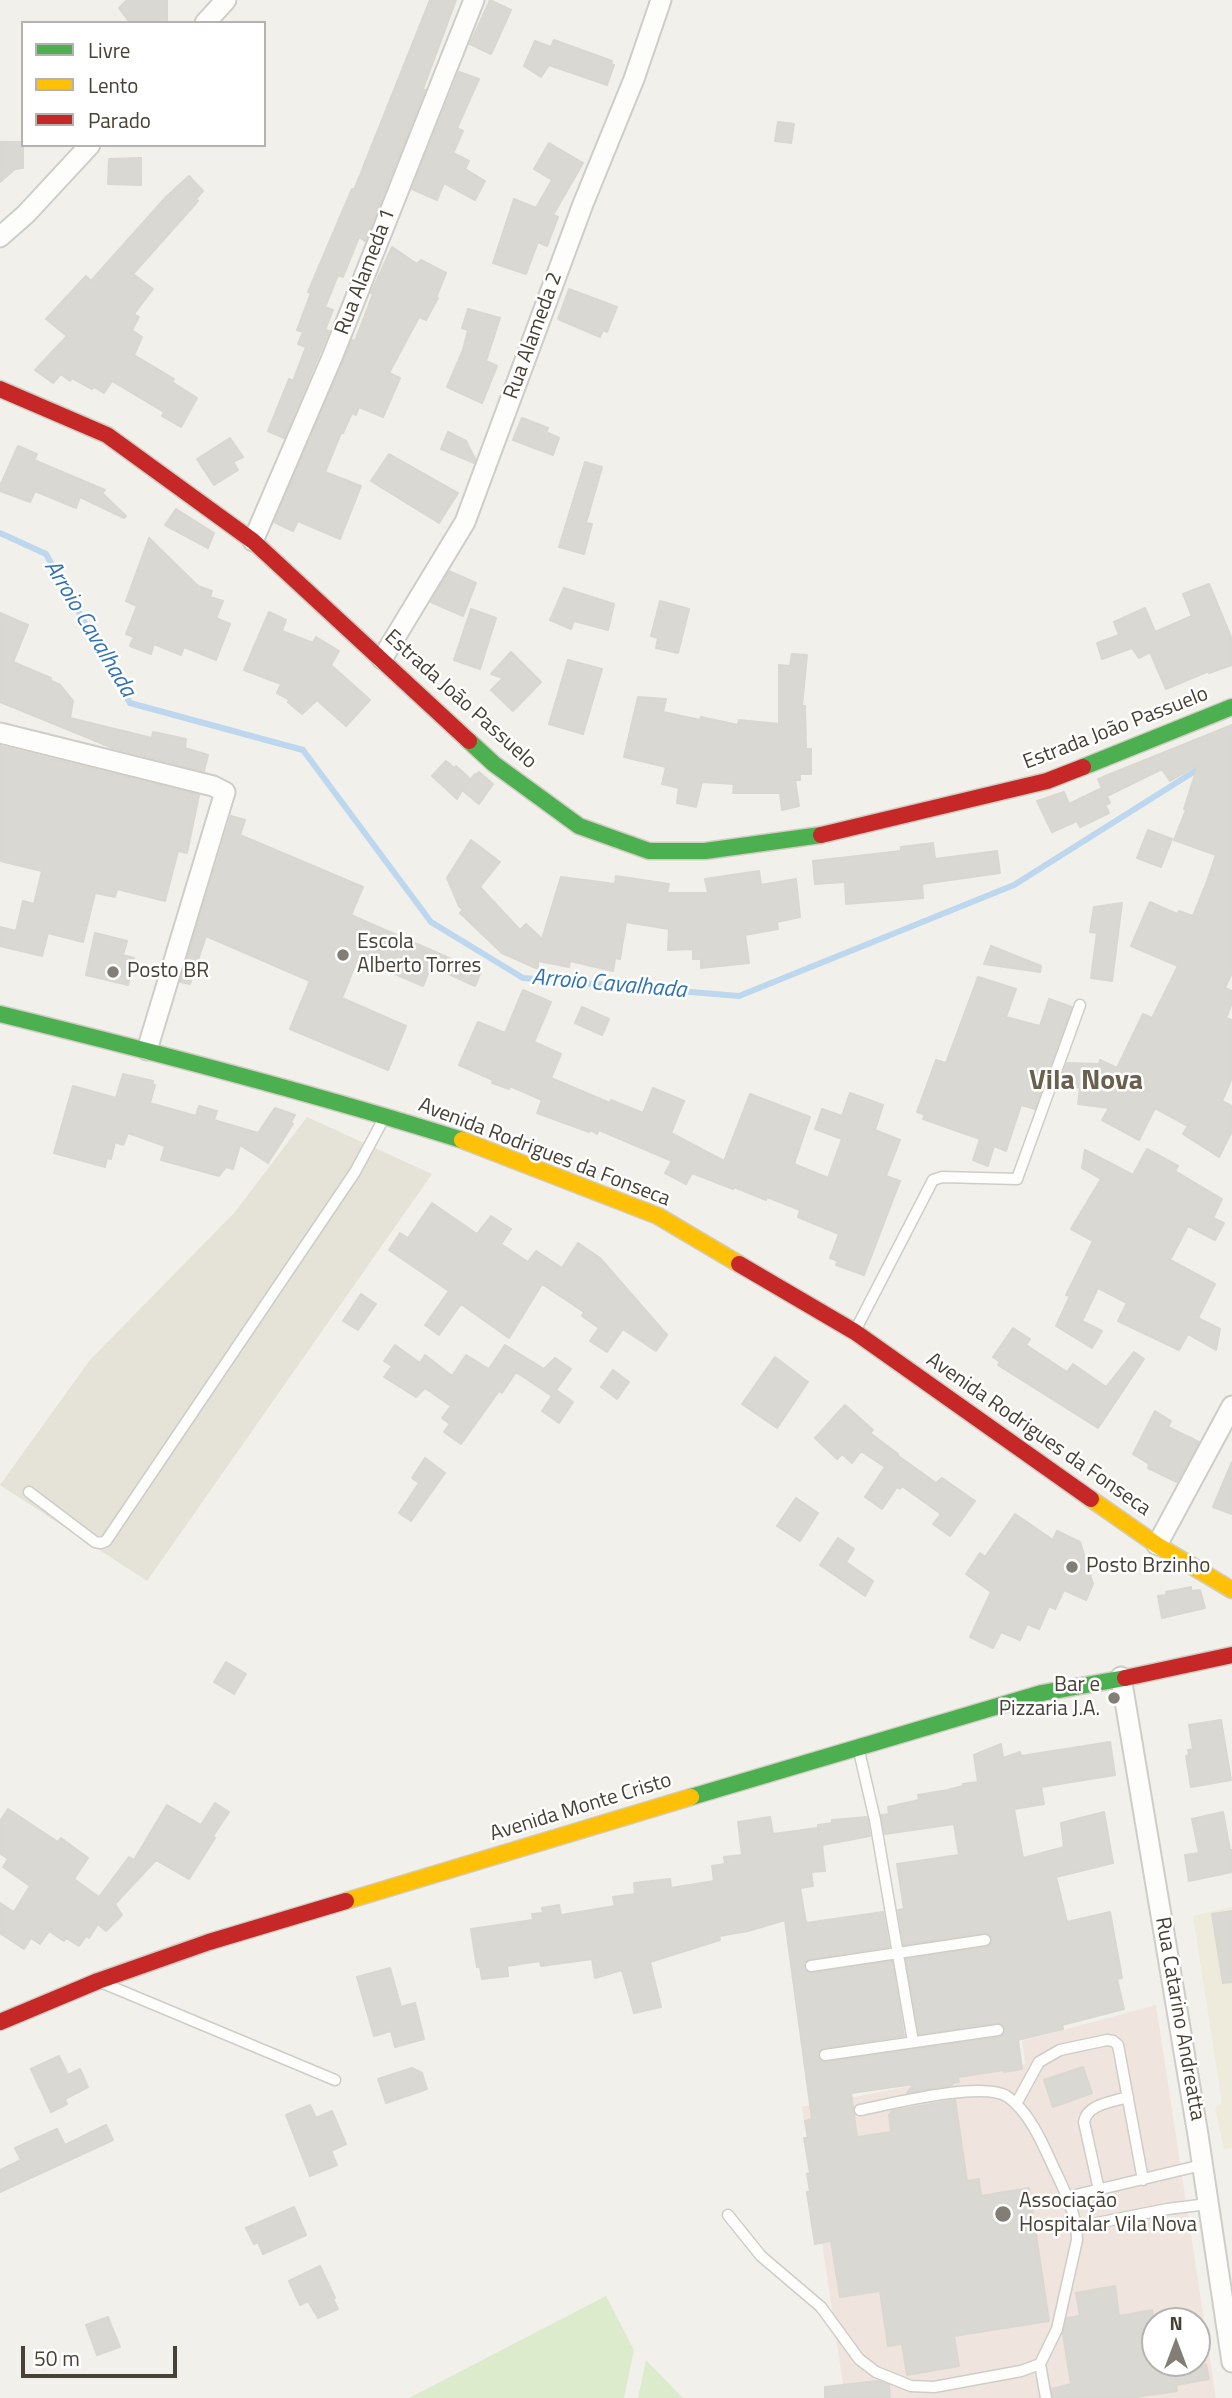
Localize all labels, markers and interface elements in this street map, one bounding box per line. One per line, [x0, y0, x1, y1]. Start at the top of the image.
legend [21, 21, 266, 147]
text: Livre [88, 34, 130, 66]
text: Lento [88, 69, 138, 101]
text: Parado [88, 104, 151, 136]
street label: Rua Alameda 1 [330, 205, 402, 339]
street label: Rua Alameda 2 [499, 269, 569, 403]
water label: Arroio Cavalhada [37, 555, 141, 703]
street label: Estrada João Passuelo [379, 625, 541, 775]
street label: Estrada João Passuelo [1020, 682, 1212, 776]
place label: Escola Alberto Torres [357, 930, 481, 980]
marker: Escola Alberto Torres [335, 947, 351, 963]
place label: Posto BR [127, 959, 209, 985]
marker: Posto BR [105, 964, 121, 980]
water label: Arroio Cavalhada [531, 965, 687, 1005]
district label: Vila Nova [1029, 1065, 1143, 1099]
street label: Avenida Rodrigues da Fonseca [414, 1093, 674, 1213]
street label: Avenida Rodrigues da Fonseca [921, 1348, 1155, 1522]
place label: Posto Brzinho [1086, 1554, 1210, 1580]
marker: Posto Brzinho [1064, 1559, 1080, 1575]
place label: Bar e Pizzaria J.A. [999, 1673, 1100, 1723]
marker: Bar e Pizzaria J.A. [1106, 1690, 1122, 1706]
street label: Avenida Monte Cristo [487, 1768, 675, 1848]
street label: Rua Catarino Andreatta [1149, 1915, 1209, 2123]
place label: Associação Hospitalar Vila Nova [1019, 2189, 1197, 2239]
marker: Associação Hospitalar Vila Nova [993, 2204, 1013, 2224]
north arrow [1141, 2307, 1211, 2377]
text: N [1169, 2308, 1183, 2337]
scale bar [24, 2332, 180, 2376]
text: 50 m [34, 2342, 80, 2374]

